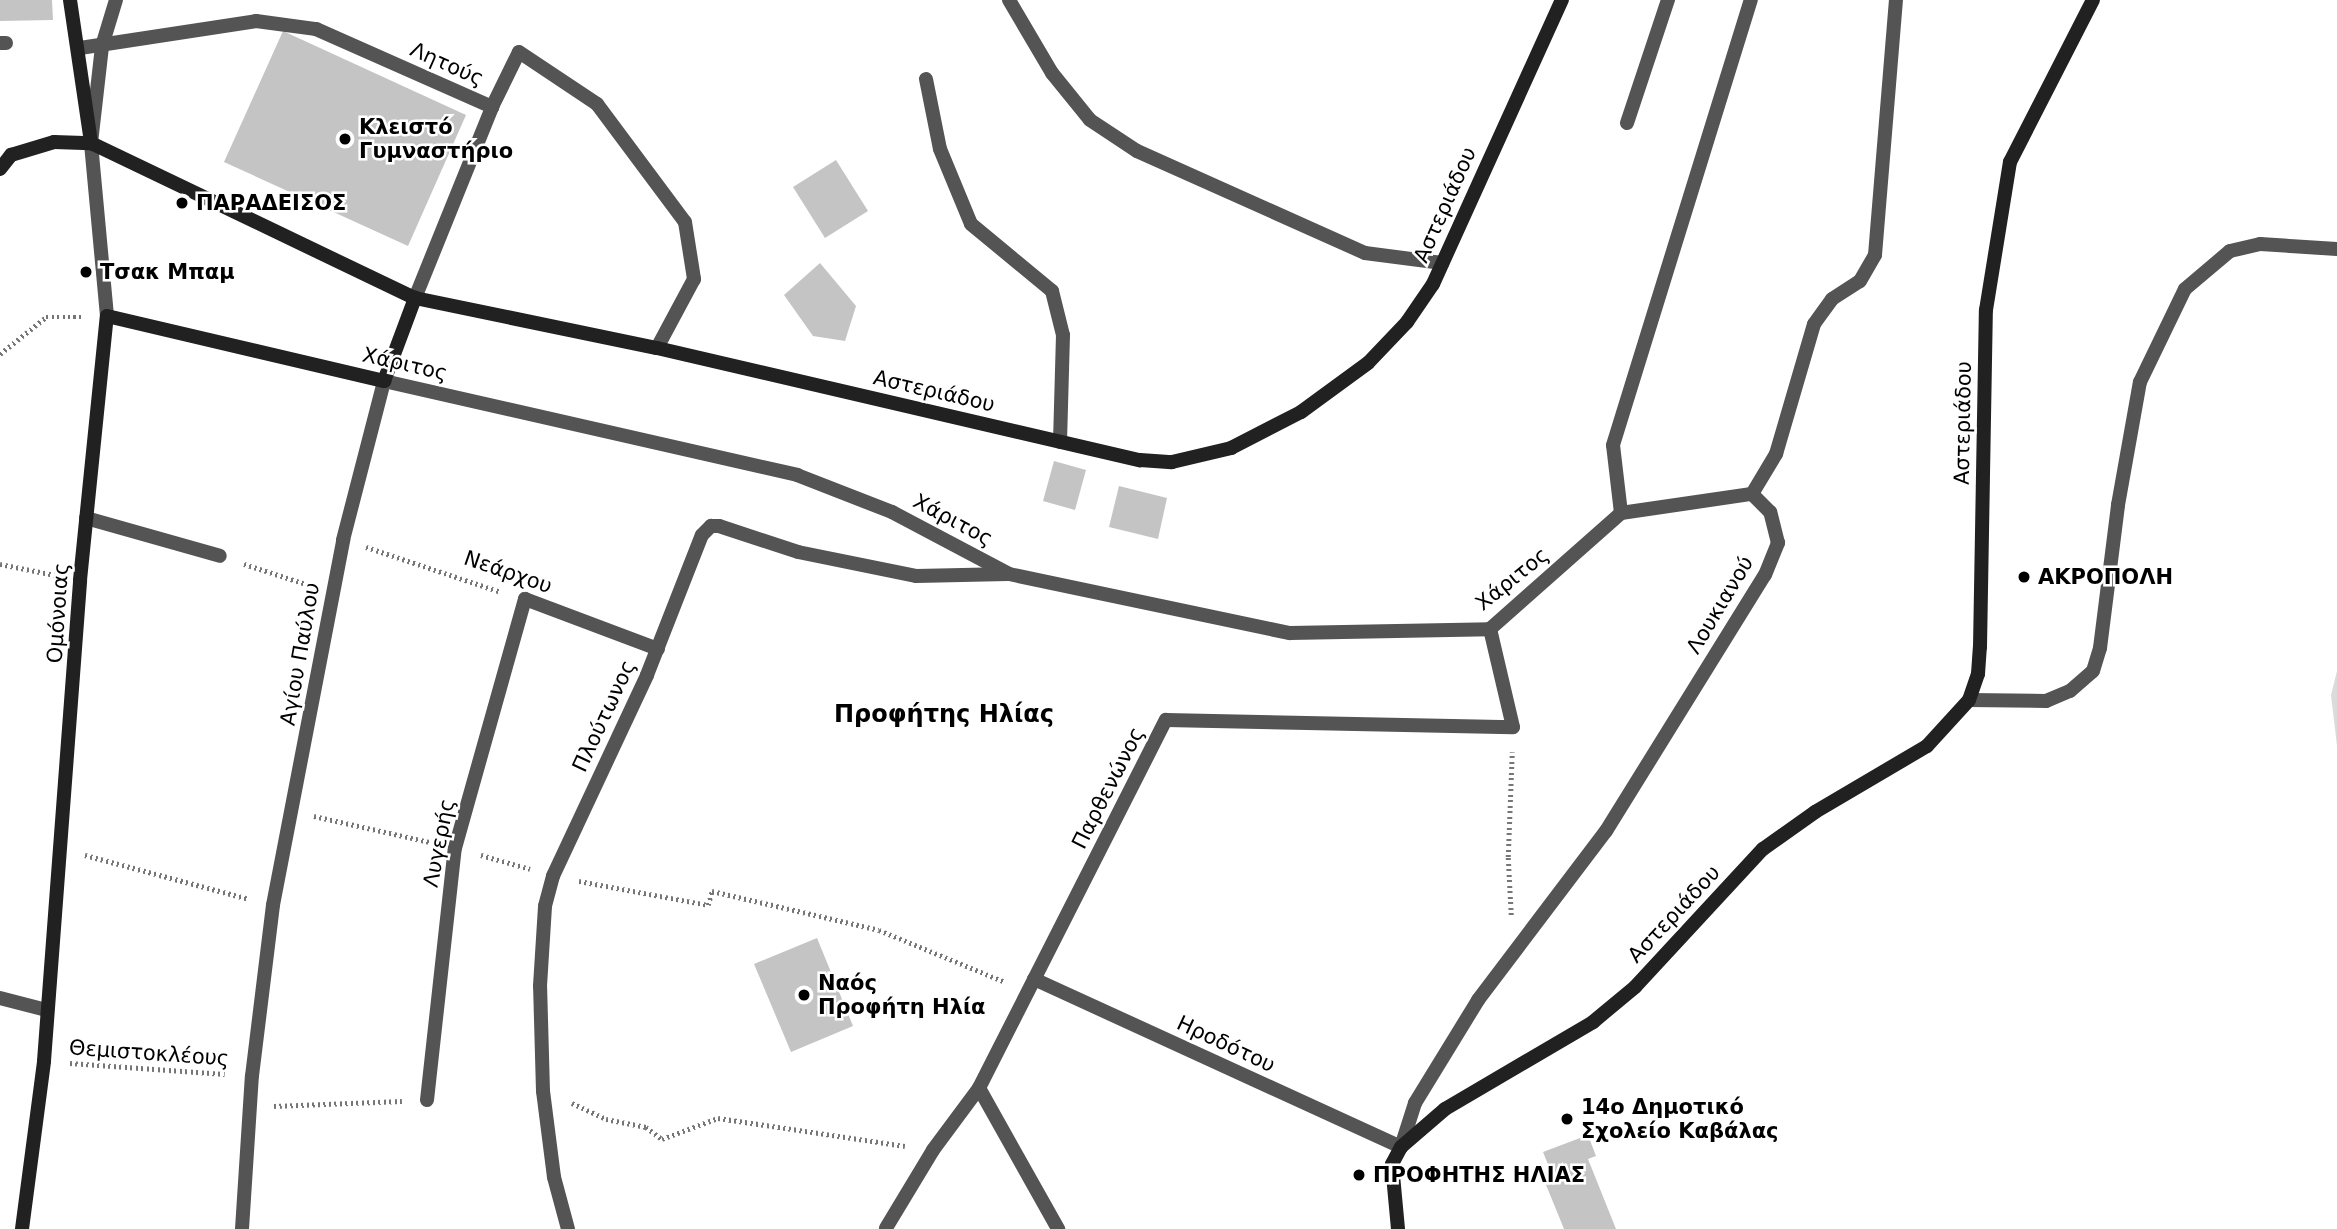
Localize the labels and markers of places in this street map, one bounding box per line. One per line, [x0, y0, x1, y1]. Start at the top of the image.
place label: Κλειστό Γυμναστήριο [359, 114, 513, 164]
marker: Κλειστό Γυμναστήριο [337, 131, 353, 147]
place label: ΠΑΡΑΔΕΙΣΟΣ [196, 190, 346, 216]
marker: ΠΑΡΑΔΕΙΣΟΣ [174, 195, 190, 211]
place label: Τσακ Μπαμ [100, 259, 235, 285]
marker: Τσακ Μπαμ [78, 264, 94, 280]
place label: ΑΚΡΟΠΟΛΗ [2038, 564, 2173, 590]
marker: ΑΚΡΟΠΟΛΗ [2016, 569, 2032, 585]
place label: Ναός Προφήτη Ηλία [818, 970, 986, 1020]
marker: Ναός Προφήτη Ηλία [796, 987, 812, 1003]
place label: 14ο Δημοτικό Σχολείο Καβάλας [1581, 1094, 1779, 1144]
marker: 14ο Δημοτικό Σχολείο Καβάλας [1559, 1111, 1575, 1127]
place label: ΠΡΟΦΗΤΗΣ ΗΛΙΑΣ [1373, 1162, 1585, 1188]
marker: ΠΡΟΦΗΤΗΣ ΗΛΙΑΣ [1351, 1167, 1367, 1183]

